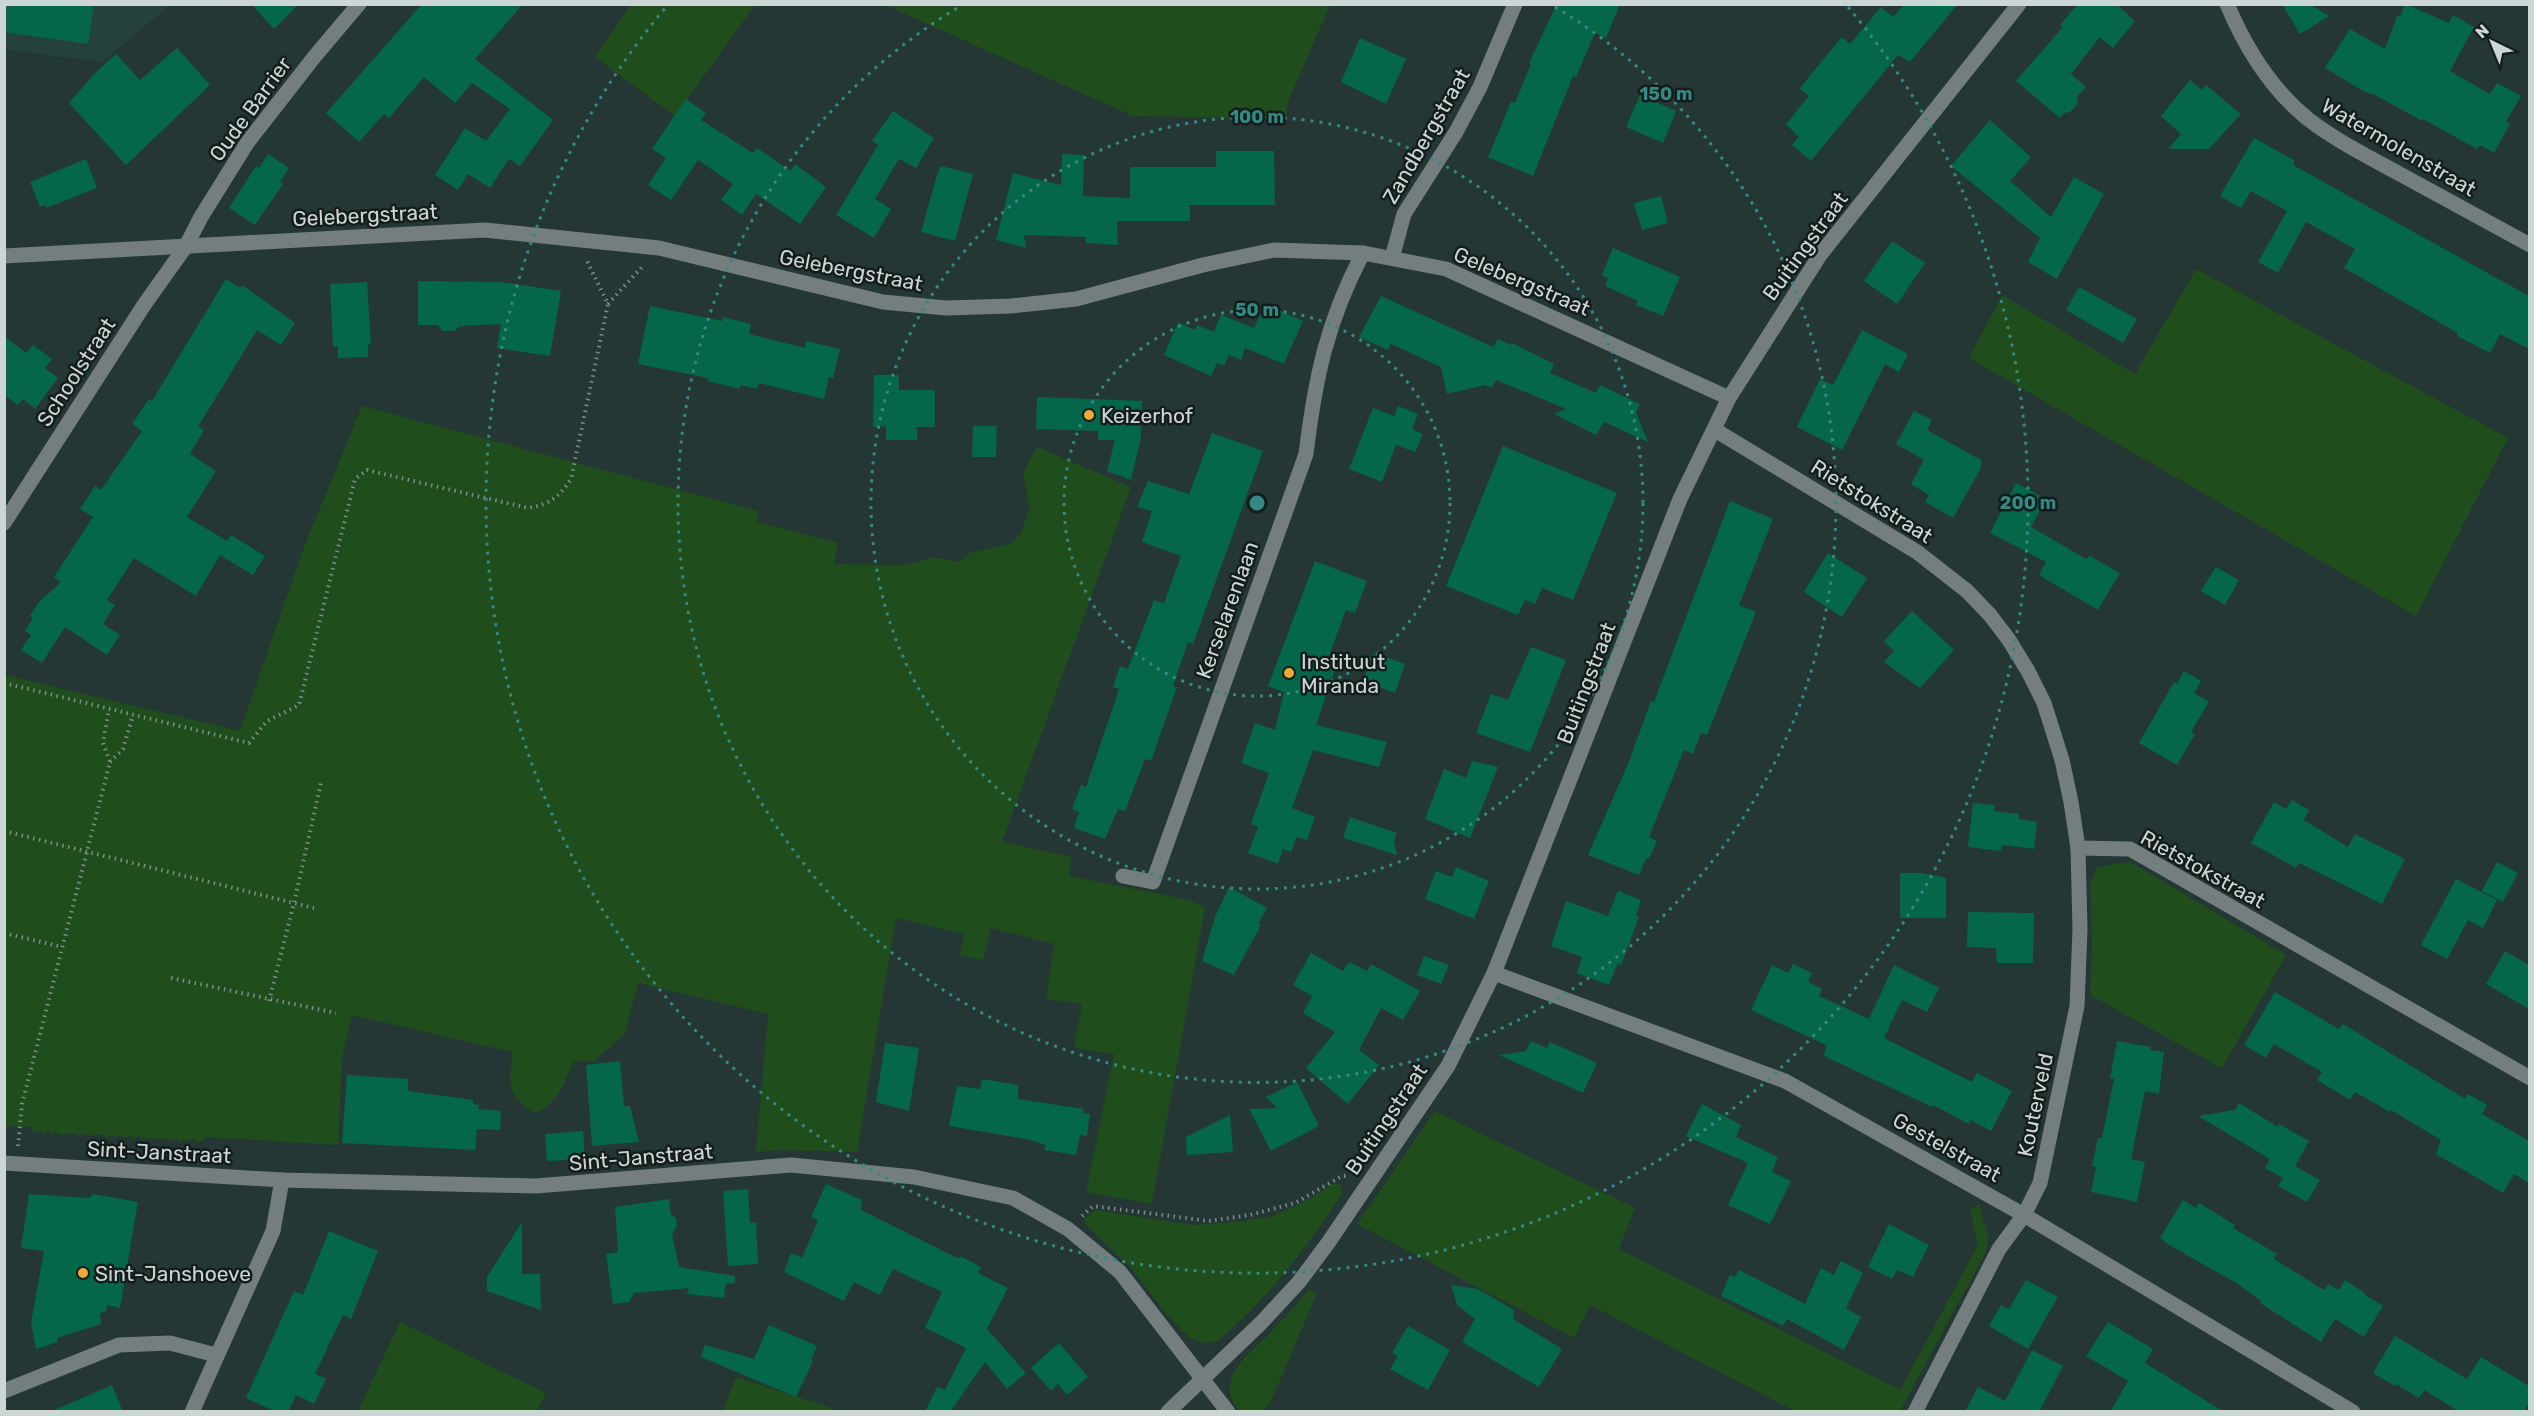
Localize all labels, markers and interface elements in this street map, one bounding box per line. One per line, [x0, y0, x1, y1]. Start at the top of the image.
north arrow [2462, 12, 2522, 72]
text: N [2471, 21, 2493, 42]
street label: Oude Barrier [204, 52, 296, 166]
street label: Zandbergstraat [1377, 64, 1475, 208]
text: 150 m [1639, 83, 1693, 105]
street label: Watermolenstraat [2317, 93, 2481, 201]
text: 100 m [1230, 106, 1284, 128]
street label: Buitingstraat [1757, 187, 1853, 305]
street label: Gelebergstraat [292, 199, 438, 231]
street label: Gelebergstraat [1450, 241, 1594, 321]
street label: Gelebergstraat [777, 244, 925, 296]
text: 50 m [1235, 299, 1279, 321]
street label: Schoolstraat [32, 313, 120, 431]
place label: Keizerhof [1101, 403, 1193, 428]
marker: Keizerhof [1082, 408, 1096, 422]
street label: Rietstokstraat [1807, 454, 1937, 548]
text: 200 m [2000, 492, 2056, 514]
centre of rings [1247, 493, 1267, 513]
street label: Kerselarenlaan [1191, 538, 1263, 682]
street label: Buitingstraat [1551, 619, 1621, 747]
place label: Instituut Miranda [1301, 649, 1385, 698]
marker: Instituut Miranda [1282, 666, 1296, 680]
street label: Rietstokstraat [2136, 825, 2270, 913]
street label: Kouterveld [2012, 1051, 2058, 1159]
street label: Buitingstraat [1340, 1059, 1432, 1179]
street label: Gestelstraat [1889, 1107, 2005, 1187]
street label: Sint-Janstraat [86, 1136, 232, 1168]
street label: Sint-Janstraat [568, 1138, 714, 1176]
place label: Sint-Janshoeve [95, 1261, 251, 1286]
marker: Sint-Janshoeve [76, 1266, 90, 1280]

